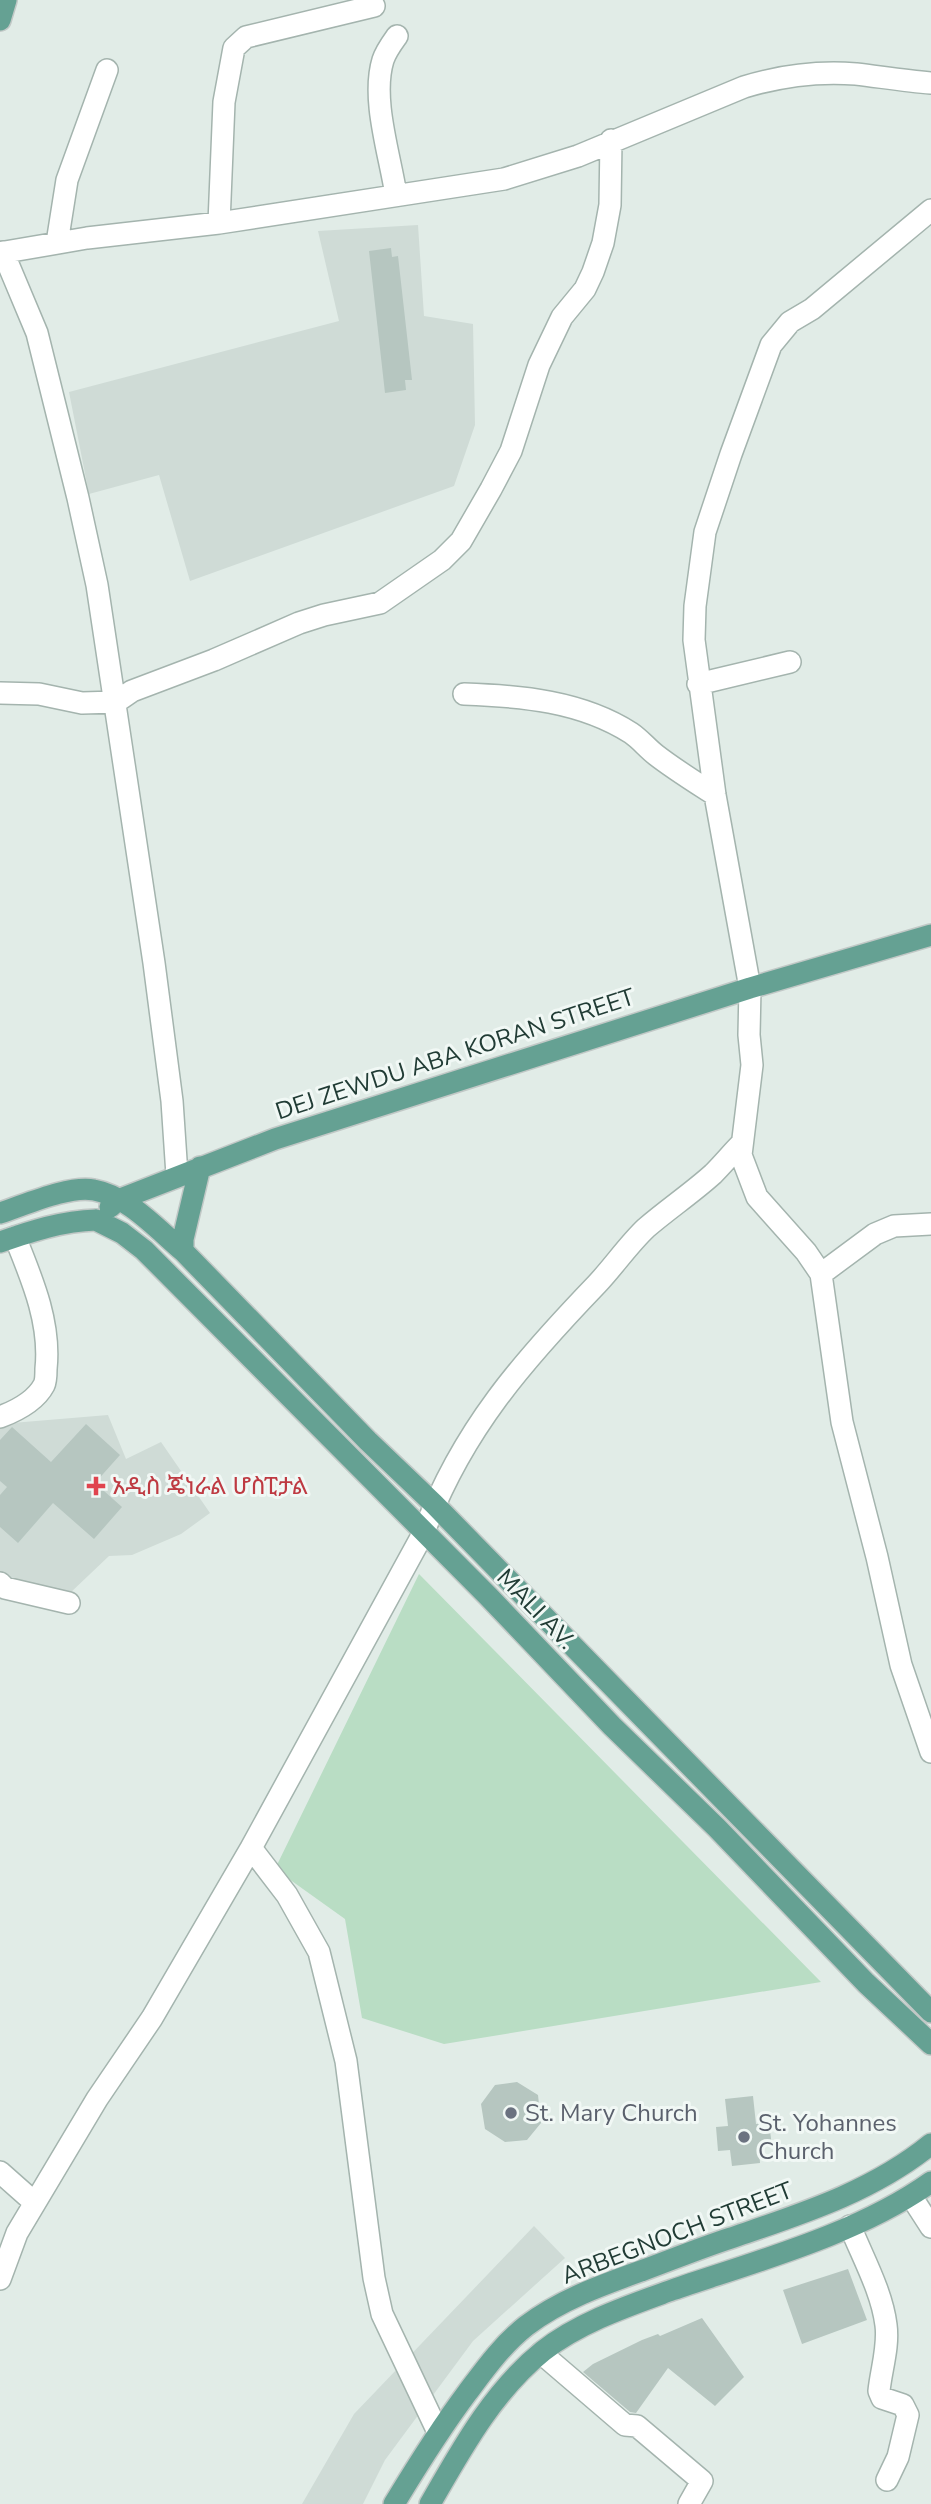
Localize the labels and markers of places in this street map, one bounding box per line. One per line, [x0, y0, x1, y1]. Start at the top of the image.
place label: አዲስ ጄነራል ሆስፒታል [112, 1470, 308, 1502]
marker: አዲስ ጄነራል ሆስፒታል [86, 1476, 106, 1496]
place label: St. Mary Church [525, 2097, 698, 2129]
marker: St. Mary Church [503, 2105, 519, 2121]
place label: St. Yohannes Church [758, 2107, 897, 2167]
marker: St. Yohannes Church [736, 2129, 752, 2145]

